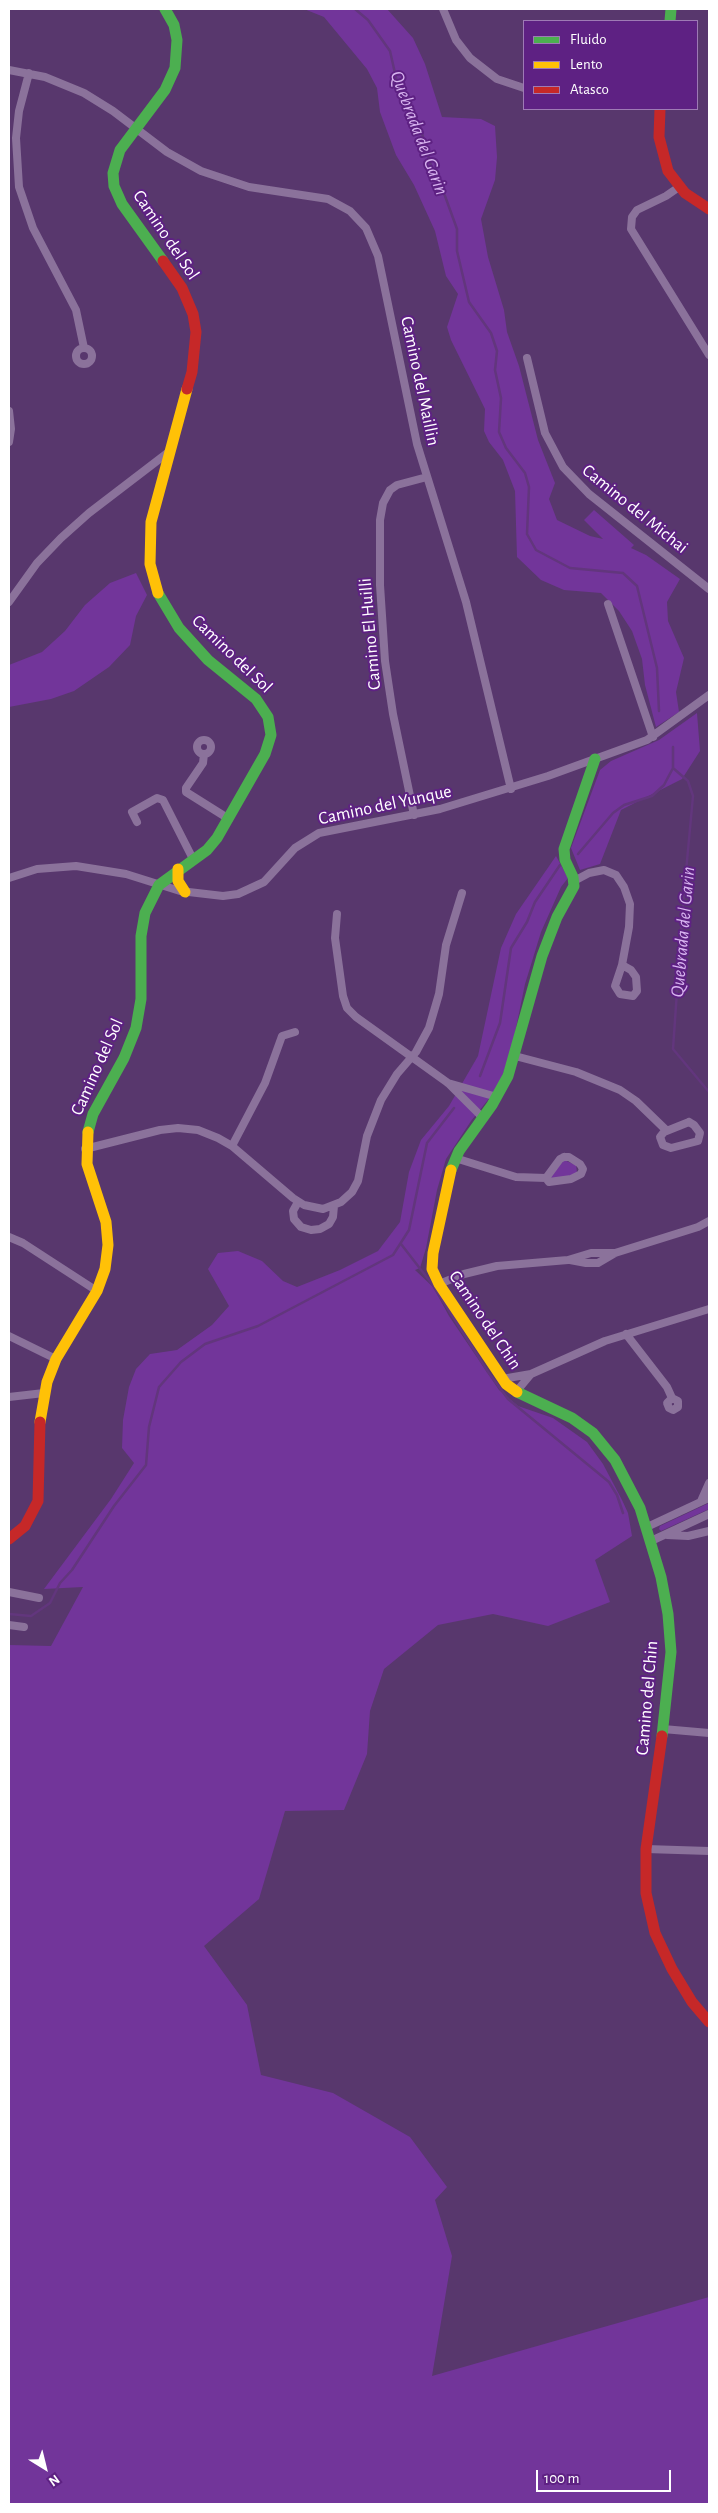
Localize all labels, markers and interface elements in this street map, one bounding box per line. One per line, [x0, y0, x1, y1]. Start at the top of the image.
legend [523, 20, 698, 110]
text: Fluido [570, 32, 607, 47]
text: Lento [570, 57, 603, 72]
water label: Quebrada del Garin [385, 68, 453, 198]
text: Atasco [570, 82, 609, 97]
street label: Camino del Sol [128, 186, 204, 284]
street label: Camino del Maillin [396, 314, 444, 448]
street label: Camino del Michai [578, 460, 692, 558]
street label: Camino El Huilli [354, 577, 386, 691]
street label: Camino del Sol [187, 610, 277, 698]
street label: Camino del Yunque [316, 780, 454, 830]
water label: Quebrada del Garin [666, 866, 700, 998]
street label: Camino del Sol [66, 1015, 128, 1119]
street label: Camino del Chin [444, 1266, 526, 1374]
street label: Camino del Chin [631, 1640, 663, 1756]
north arrow [20, 2443, 70, 2493]
scale bar [538, 2460, 673, 2492]
text: 100 m [544, 2471, 579, 2486]
text: N [46, 2472, 62, 2489]

